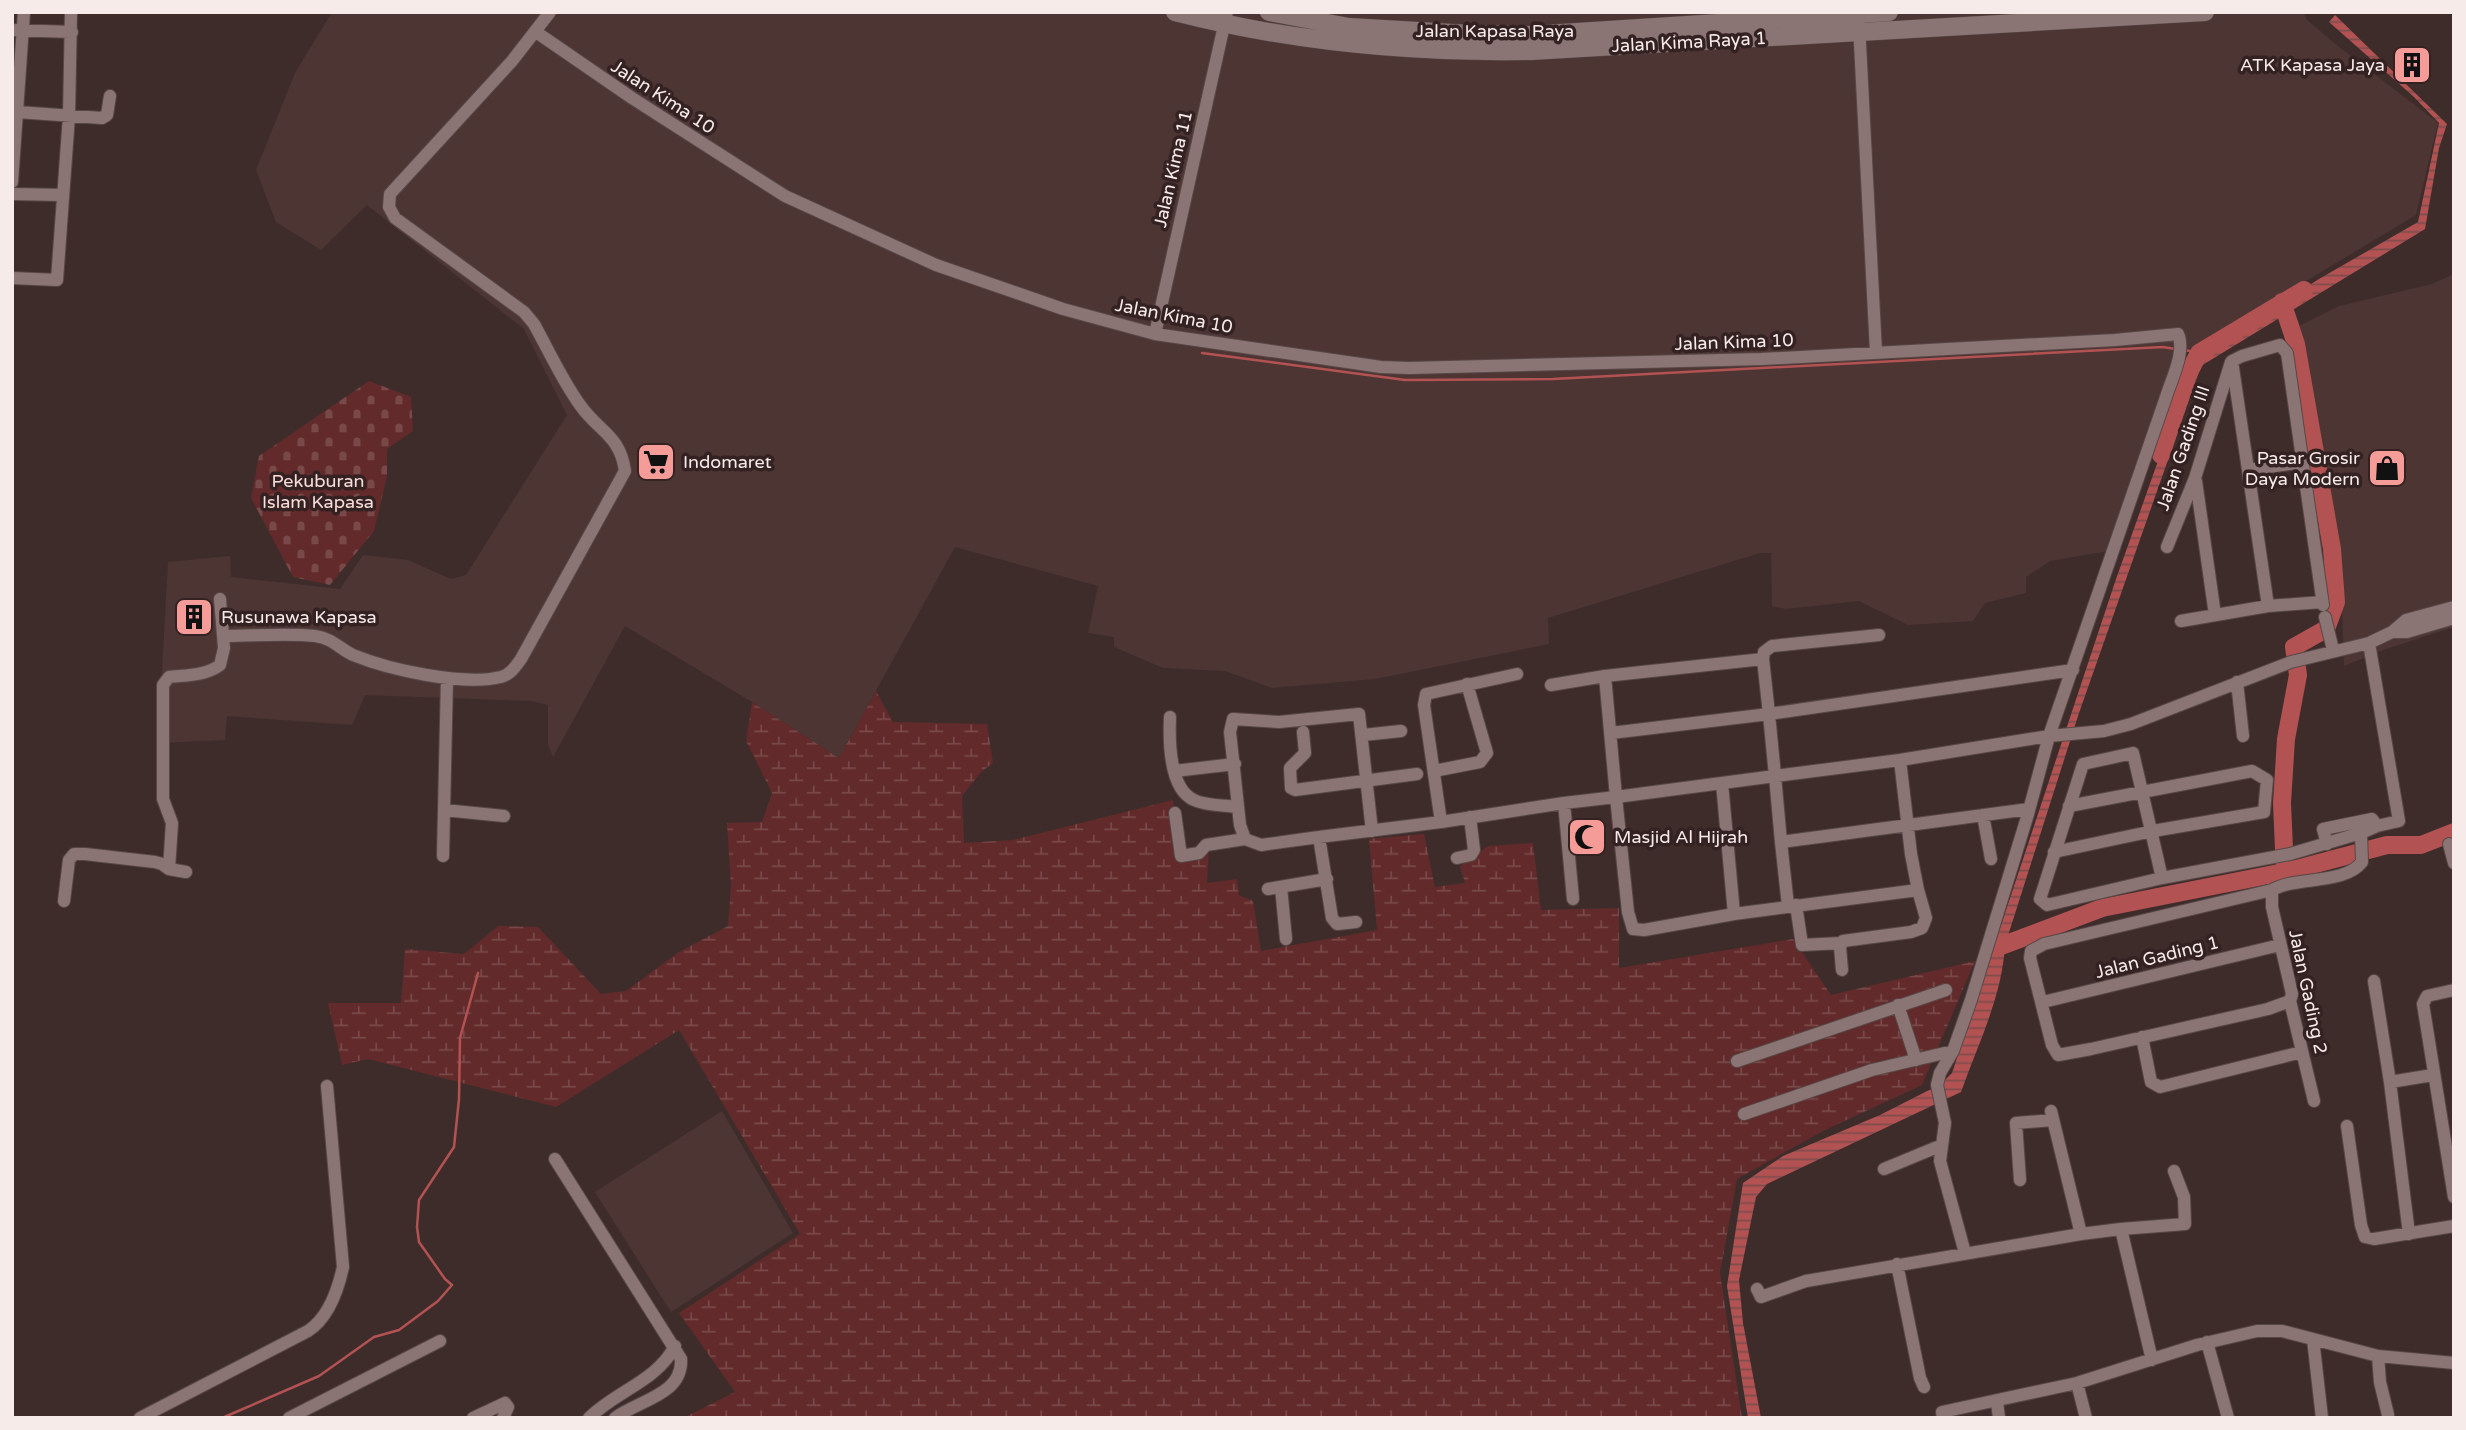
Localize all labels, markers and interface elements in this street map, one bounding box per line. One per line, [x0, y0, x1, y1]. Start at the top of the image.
street label: Jalan Kapasa Raya [1416, 20, 1574, 42]
street label: Jalan Kima Raya 1 [1611, 27, 1767, 57]
building icon: ATK Kapasa Jaya [2391, 44, 2433, 86]
place label: ATK Kapasa Jaya [2240, 54, 2385, 76]
street label: Jalan Kima 10 [607, 55, 719, 139]
street label: Jalan Kima 11 [1149, 108, 1197, 230]
street label: Jalan Kima 10 [1113, 294, 1235, 338]
street label: Jalan Kima 10 [1674, 329, 1794, 355]
street label: Jalan Gading III [2151, 383, 2215, 513]
supermarket icon: Indomaret [635, 441, 677, 483]
place label: Pasar Grosir Daya Modern [2245, 447, 2360, 490]
shop icon: Pasar Grosir Daya Modern [2366, 447, 2408, 489]
place label: Indomaret [683, 451, 772, 473]
park label: Pekuburan Islam Kapasa [262, 470, 374, 513]
building icon: Rusunawa Kapasa [173, 596, 215, 638]
place label: Rusunawa Kapasa [221, 606, 377, 628]
mosque icon: Masjid Al Hijrah [1566, 816, 1608, 858]
place label: Masjid Al Hijrah [1614, 826, 1748, 848]
street label: Jalan Gading 2 [2284, 928, 2332, 1056]
street label: Jalan Gading 1 [2093, 931, 2221, 983]

